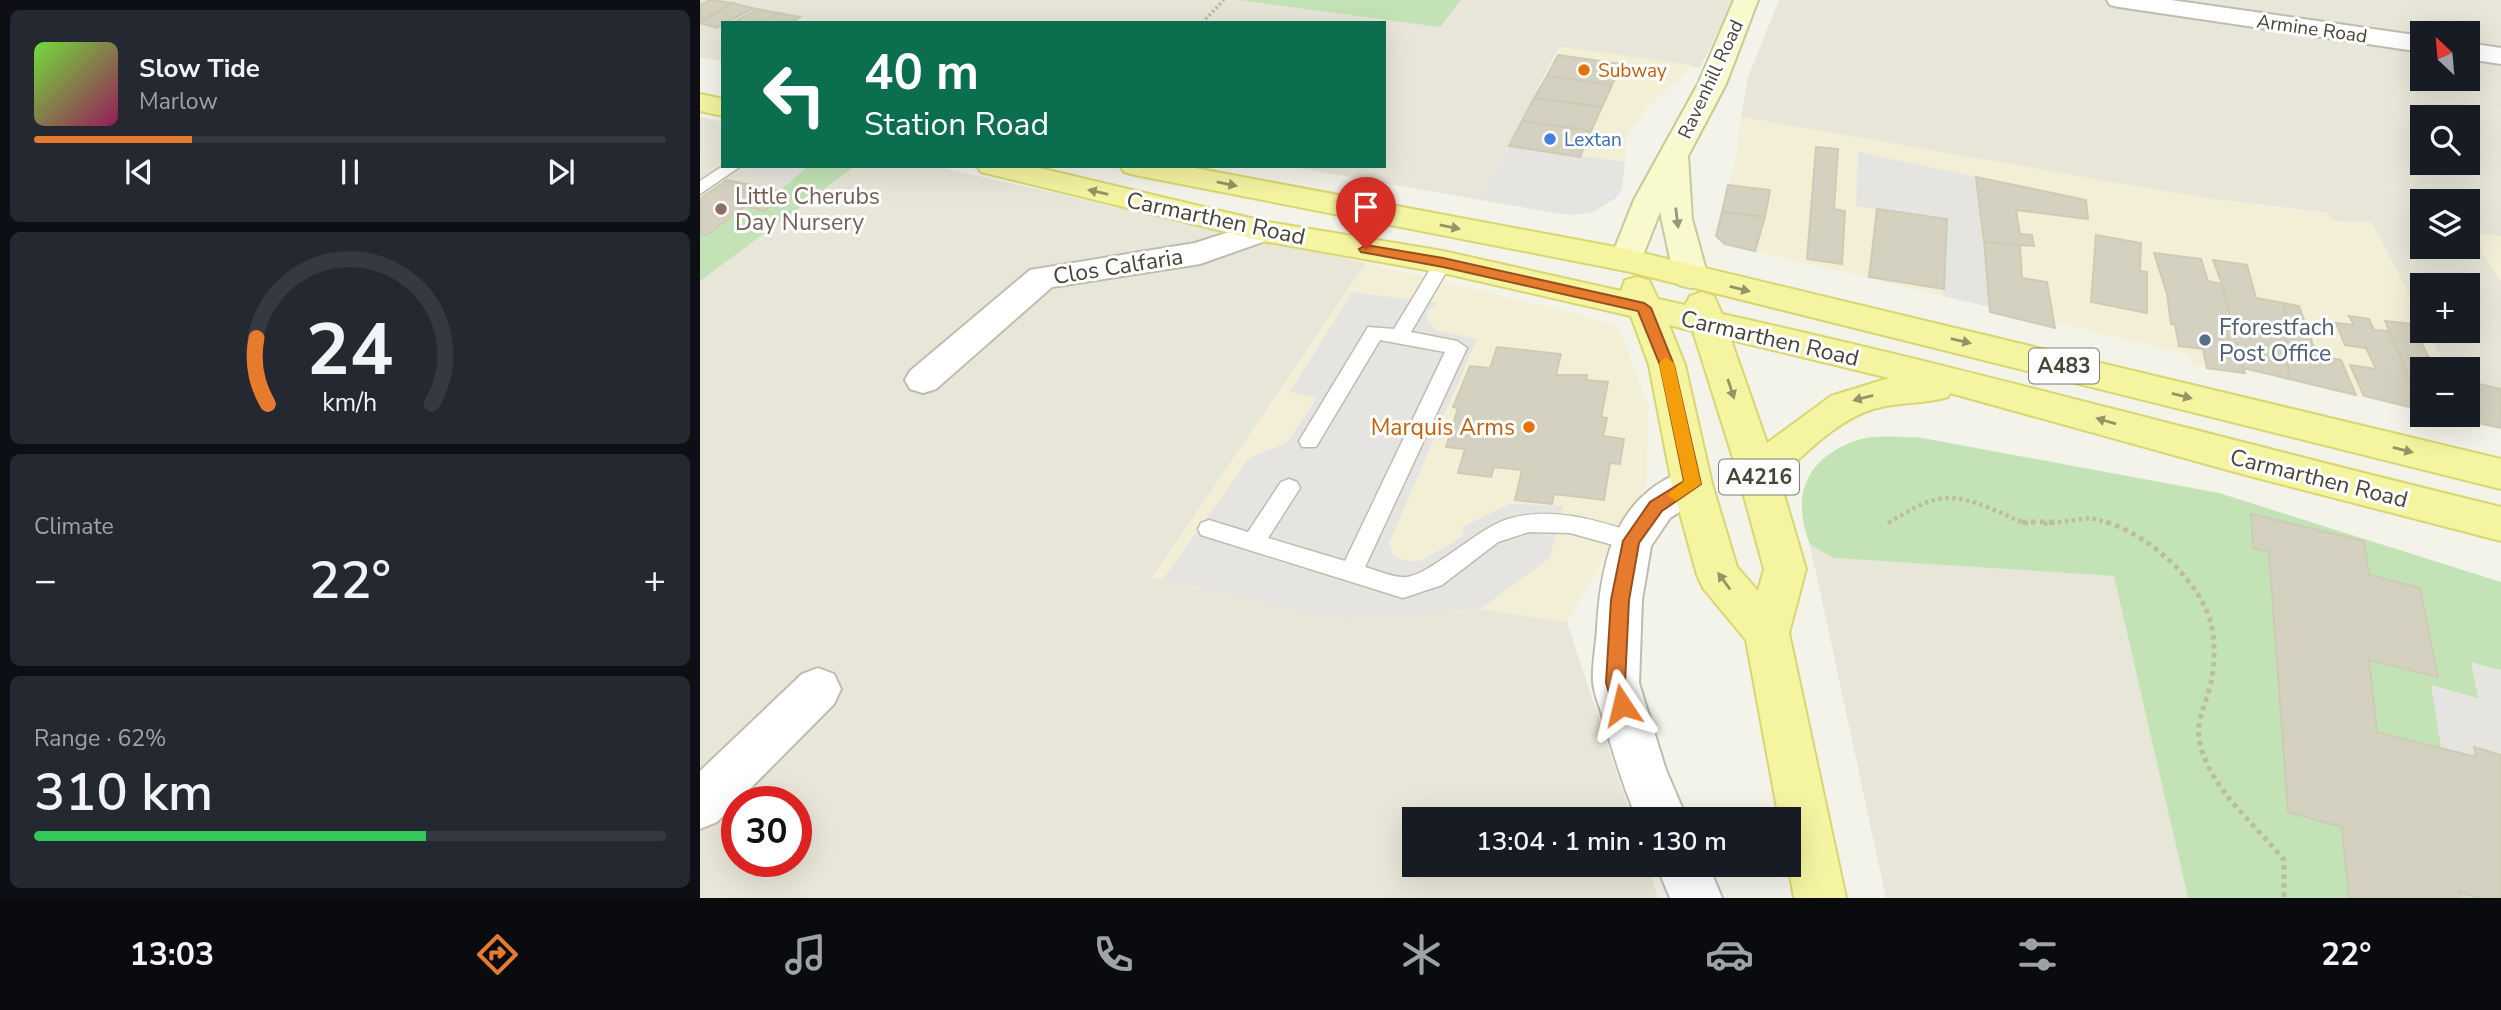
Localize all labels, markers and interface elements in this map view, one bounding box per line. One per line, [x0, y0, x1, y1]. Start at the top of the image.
street label: Armine Road [2255, 8, 2369, 50]
street label: Ravenhill Road [1672, 16, 1750, 143]
north arrow [2410, 21, 2480, 91]
map controls [2410, 21, 2480, 427]
text: 40 m [864, 39, 979, 106]
icon: left [749, 49, 840, 140]
text: Slow Tide [139, 51, 260, 86]
place label: Subway [1598, 58, 1667, 84]
marker: Subway [1576, 62, 1592, 78]
text: Marlow [139, 86, 218, 117]
text: Station Road [864, 103, 1049, 146]
button: search [2410, 105, 2480, 175]
place label: Lextan [1564, 127, 1622, 153]
marker: Lextan [1542, 131, 1558, 147]
icon: previous [120, 153, 158, 191]
icon: pause [331, 153, 369, 191]
icon: next [542, 153, 580, 191]
pin [1336, 177, 1396, 249]
one-way arrow [1216, 178, 1238, 189]
place label: Little Cherubs Day Nursery [735, 181, 880, 238]
street label: Carmarthen Road [1124, 184, 1308, 253]
one-way arrow [1087, 186, 1109, 197]
icon: arrive [1347, 188, 1385, 226]
button: layers [2410, 189, 2480, 259]
marker: Little Cherubs Day Nursery [713, 201, 729, 217]
one-way arrow [1671, 207, 1682, 229]
one-way arrow [1439, 221, 1461, 232]
street label: Clos Calfaria [1051, 241, 1185, 292]
button: + [2410, 273, 2480, 343]
one-way arrow [1729, 284, 1751, 295]
text: 24 [306, 300, 394, 400]
street label: Carmarthen Road [1678, 303, 1862, 374]
place label: Fforestfach Post Office [2219, 312, 2335, 369]
marker: Fforestfach Post Office [2197, 332, 2213, 348]
one-way arrow [1951, 336, 1973, 347]
road number: A483 [2029, 348, 2099, 384]
button: − [2410, 357, 2480, 427]
one-way arrow [1727, 378, 1737, 399]
text: km/h [322, 386, 378, 420]
one-way arrow [2172, 390, 2194, 401]
one-way arrow [1852, 393, 1874, 404]
place label: Marquis Arms [1371, 412, 1515, 443]
one-way arrow [2094, 415, 2116, 426]
marker: Marquis Arms [1521, 419, 1537, 435]
street label: Carmarthen Road [2227, 441, 2411, 516]
one-way arrow [2392, 445, 2414, 456]
road number: A4216 [1719, 460, 1799, 494]
text: Climate [34, 511, 114, 542]
text: 22° [309, 545, 391, 616]
text: − [34, 555, 57, 606]
text: + [643, 555, 666, 606]
one-way arrow [1717, 572, 1731, 590]
position arrow [1585, 668, 1659, 742]
text: Range · 62% [34, 723, 166, 754]
text: 310 km [34, 757, 213, 828]
speed limit sign: 30 [721, 786, 812, 877]
text: 13:04 · 1 min · 130 m [1476, 824, 1727, 859]
icon: directions [473, 930, 522, 979]
icon: music [781, 930, 830, 979]
icon: phone [1089, 930, 1138, 979]
icon: climate [1397, 930, 1446, 979]
icon: car [1705, 930, 1754, 979]
icon: filters [2013, 930, 2062, 979]
text: 13:03 [129, 933, 214, 976]
text: 22° [2321, 933, 2371, 976]

